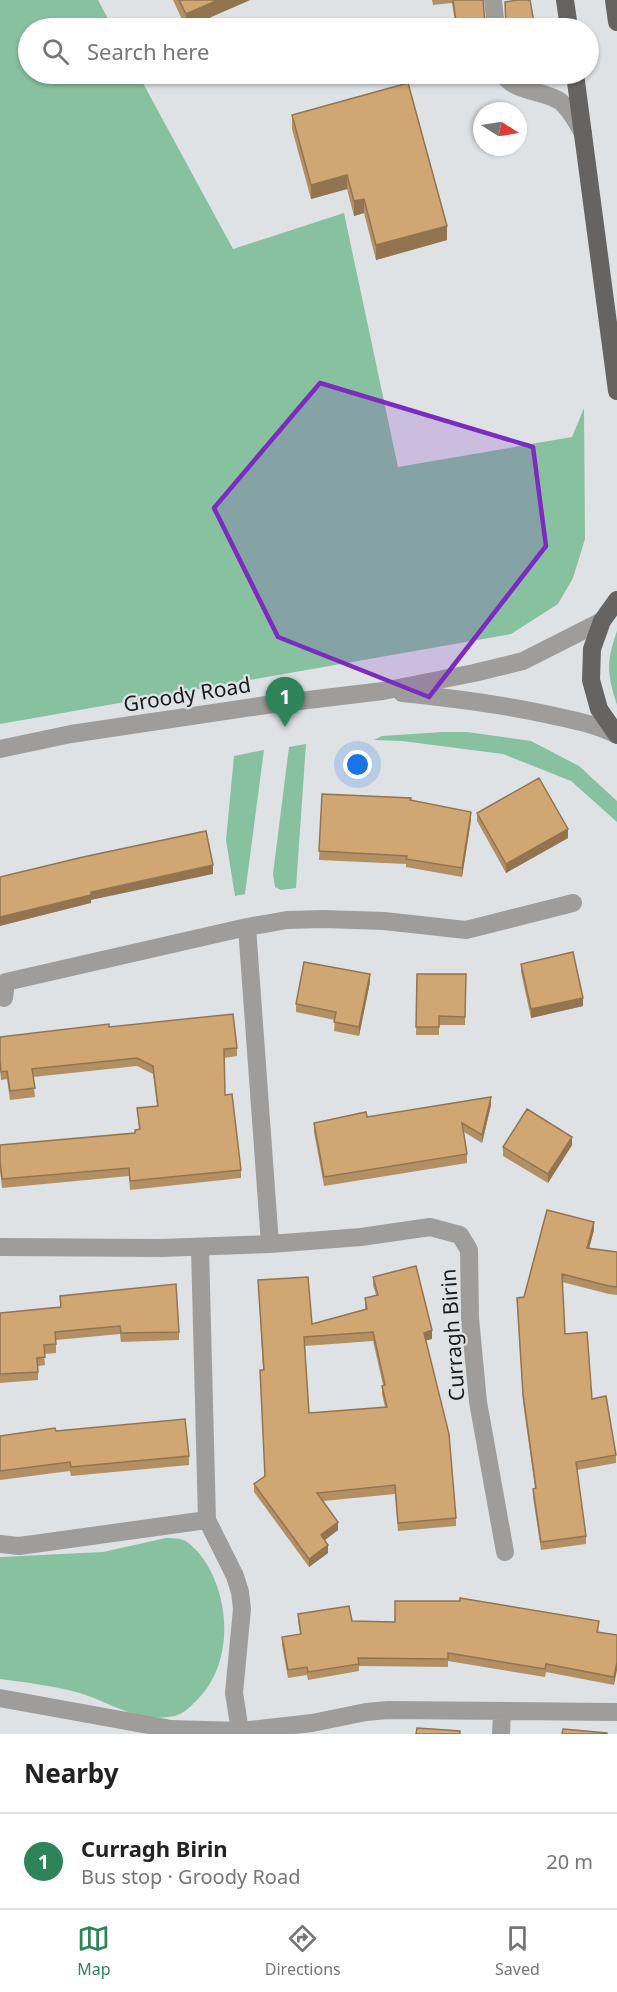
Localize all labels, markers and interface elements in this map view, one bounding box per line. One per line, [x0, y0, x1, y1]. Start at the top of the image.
search box [18, 18, 599, 84]
icon: search [39, 35, 72, 68]
text: Search here [87, 36, 209, 66]
north arrow [473, 102, 527, 156]
street label: Groody Road [121, 670, 253, 718]
pin: 1 [266, 678, 304, 727]
your location [343, 750, 372, 779]
street label: Curragh Birin [433, 1268, 471, 1402]
text: Nearby [24, 1755, 119, 1791]
text: Curragh Birin [81, 1833, 228, 1863]
text: 1 [38, 1848, 49, 1875]
text: 20 m [546, 1848, 593, 1875]
text: Bus stop · Groody Road [81, 1863, 300, 1890]
tab: Map [77, 1922, 110, 1980]
tab: Directions [265, 1922, 341, 1980]
tab: Saved [495, 1922, 540, 1980]

